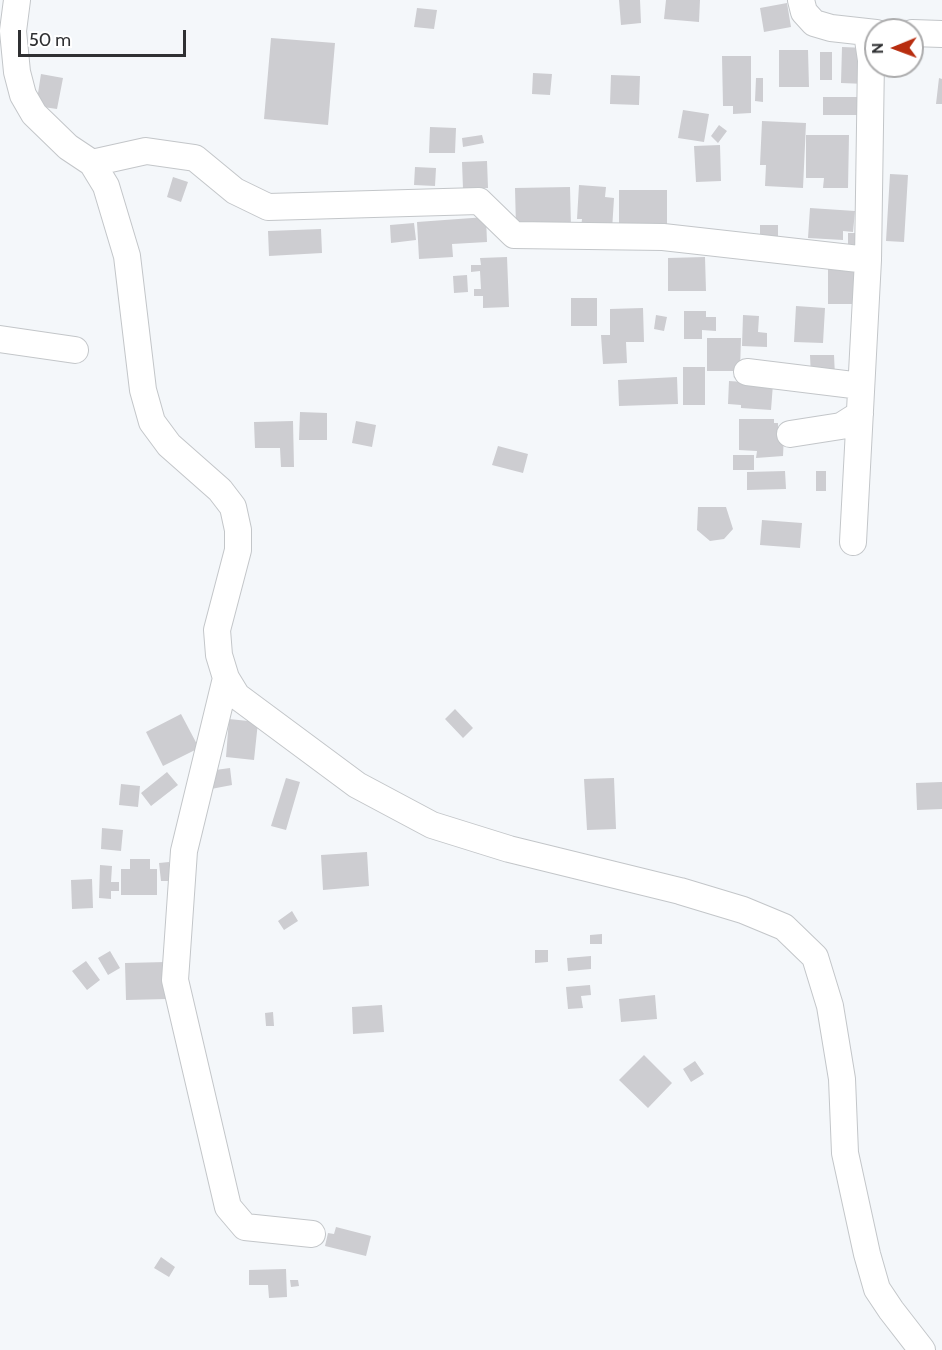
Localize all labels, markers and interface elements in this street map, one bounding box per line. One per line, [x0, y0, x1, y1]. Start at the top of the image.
scale bar [21, 18, 189, 56]
north arrow [864, 18, 924, 78]
text: 50 m [29, 29, 71, 51]
text: N [868, 42, 887, 54]

